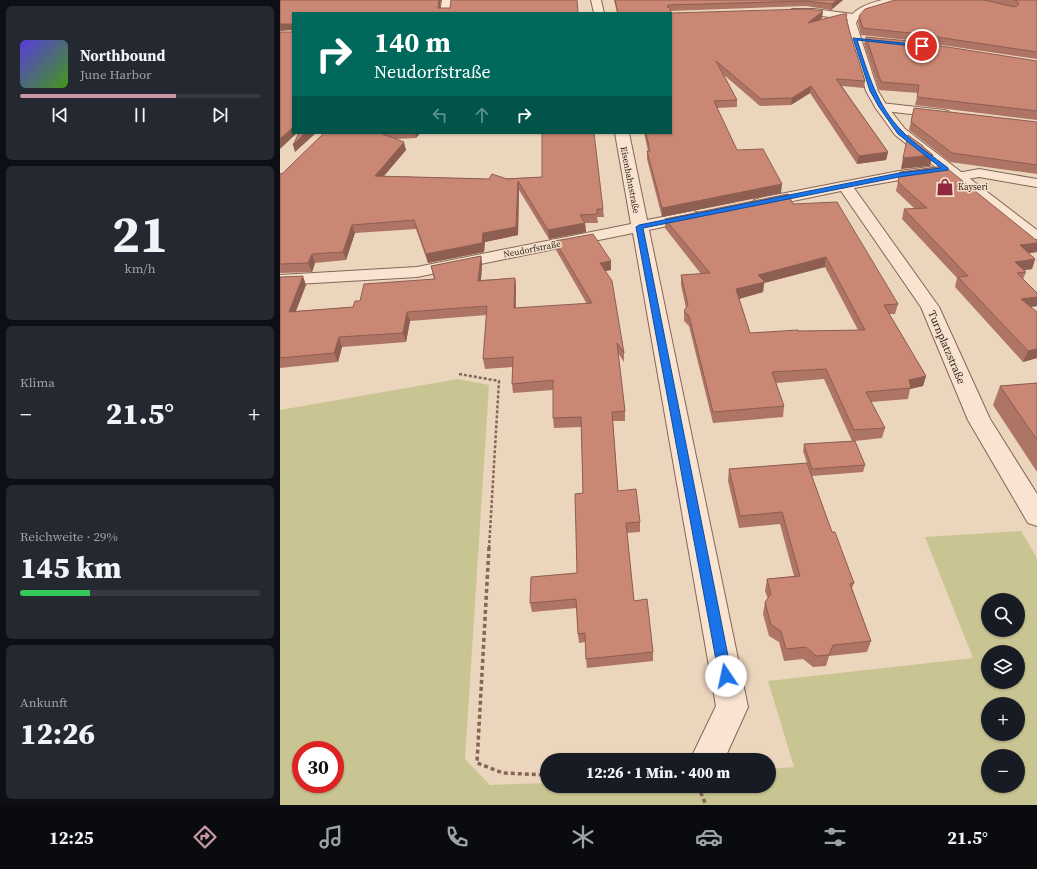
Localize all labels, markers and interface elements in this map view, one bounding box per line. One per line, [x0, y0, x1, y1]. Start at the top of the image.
text: 140 m [374, 23, 451, 61]
icon: right [308, 28, 360, 80]
pin [905, 29, 939, 63]
icon: arrive [911, 35, 933, 57]
text: Northbound [80, 45, 165, 66]
text: Neudorfstraße [374, 59, 491, 84]
text: June Harbor [80, 66, 152, 83]
icon: previous [49, 104, 71, 126]
icon: pause [129, 104, 151, 126]
icon: next [209, 104, 231, 126]
icon: left [429, 104, 451, 126]
icon: ahead [471, 104, 493, 126]
icon: right [513, 104, 535, 126]
street label: Eisenbahnstraße [618, 146, 642, 215]
shop icon: Kayseri [935, 177, 955, 197]
place label: Kayseri [958, 181, 988, 193]
text: 21 [112, 198, 168, 269]
street label: Neudorfstraße [502, 237, 562, 260]
text: km/h [125, 260, 155, 277]
street label: Turnplatzstraße [924, 308, 969, 386]
text: Klima [20, 374, 55, 391]
text: 21.5° [106, 393, 174, 434]
text: − [20, 399, 32, 429]
text: + [248, 399, 260, 429]
text: Reichweite · 29% [20, 528, 118, 545]
text: 145 km [20, 547, 121, 588]
map controls [981, 593, 1025, 793]
button: search [981, 593, 1025, 637]
button: layers [981, 645, 1025, 689]
position arrow [705, 655, 747, 697]
text: Ankunft [20, 694, 67, 711]
button: + [981, 697, 1025, 741]
text: 12:26 [20, 713, 95, 754]
speed limit sign: 30 [292, 741, 344, 793]
button: − [981, 749, 1025, 793]
text: 12:26 · 1 Min. · 400 m [586, 762, 730, 783]
icon: directions [191, 823, 219, 851]
icon: music [317, 823, 345, 851]
icon: phone [443, 823, 471, 851]
icon: climate [569, 823, 597, 851]
icon: car [695, 823, 723, 851]
icon: filters [821, 823, 849, 851]
text: 12:25 [49, 825, 93, 850]
text: 21.5° [947, 825, 988, 850]

